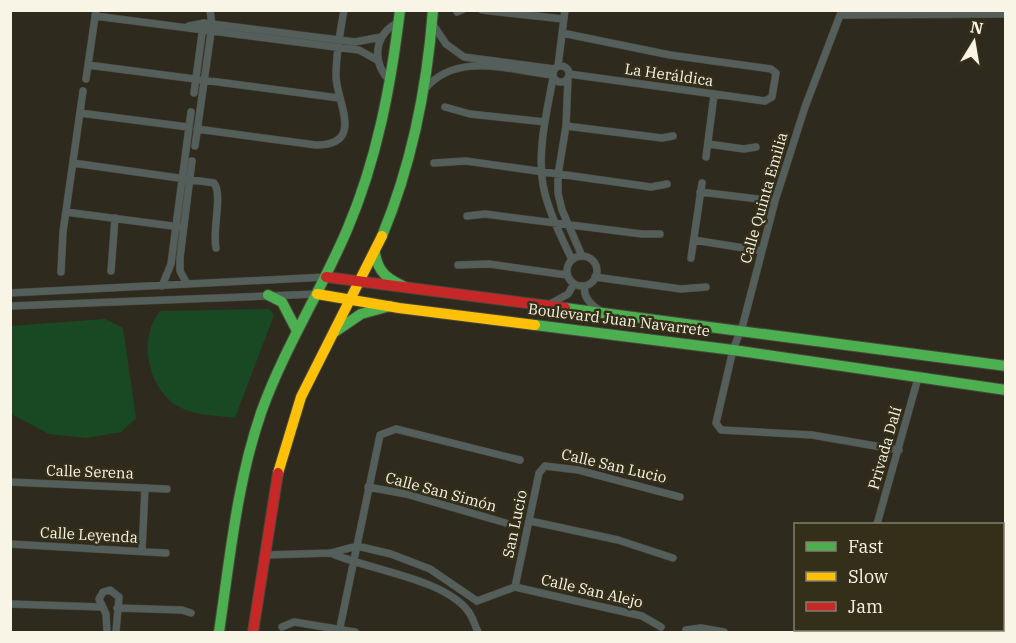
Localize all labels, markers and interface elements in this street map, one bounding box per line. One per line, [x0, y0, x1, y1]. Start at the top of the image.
north arrow [944, 12, 1004, 72]
text: N [969, 16, 985, 38]
street label: La Heráldica [623, 59, 715, 90]
street label: Calle Quinta Emilia [736, 130, 791, 266]
street label: Boulevard Juan Navarrete [527, 299, 711, 340]
street label: Privada Dalí [864, 404, 905, 492]
street label: Calle San Lucio [560, 444, 669, 487]
street label: Calle Serena [46, 460, 134, 483]
street label: Calle San Simón [383, 468, 499, 516]
street label: San Lucio [498, 488, 531, 560]
street label: Calle Leyenda [40, 522, 138, 547]
legend [794, 523, 1004, 631]
text: Fast [848, 535, 883, 558]
text: Slow [848, 565, 888, 588]
street label: Calle San Alejo [539, 570, 645, 611]
text: Jam [848, 595, 883, 618]

